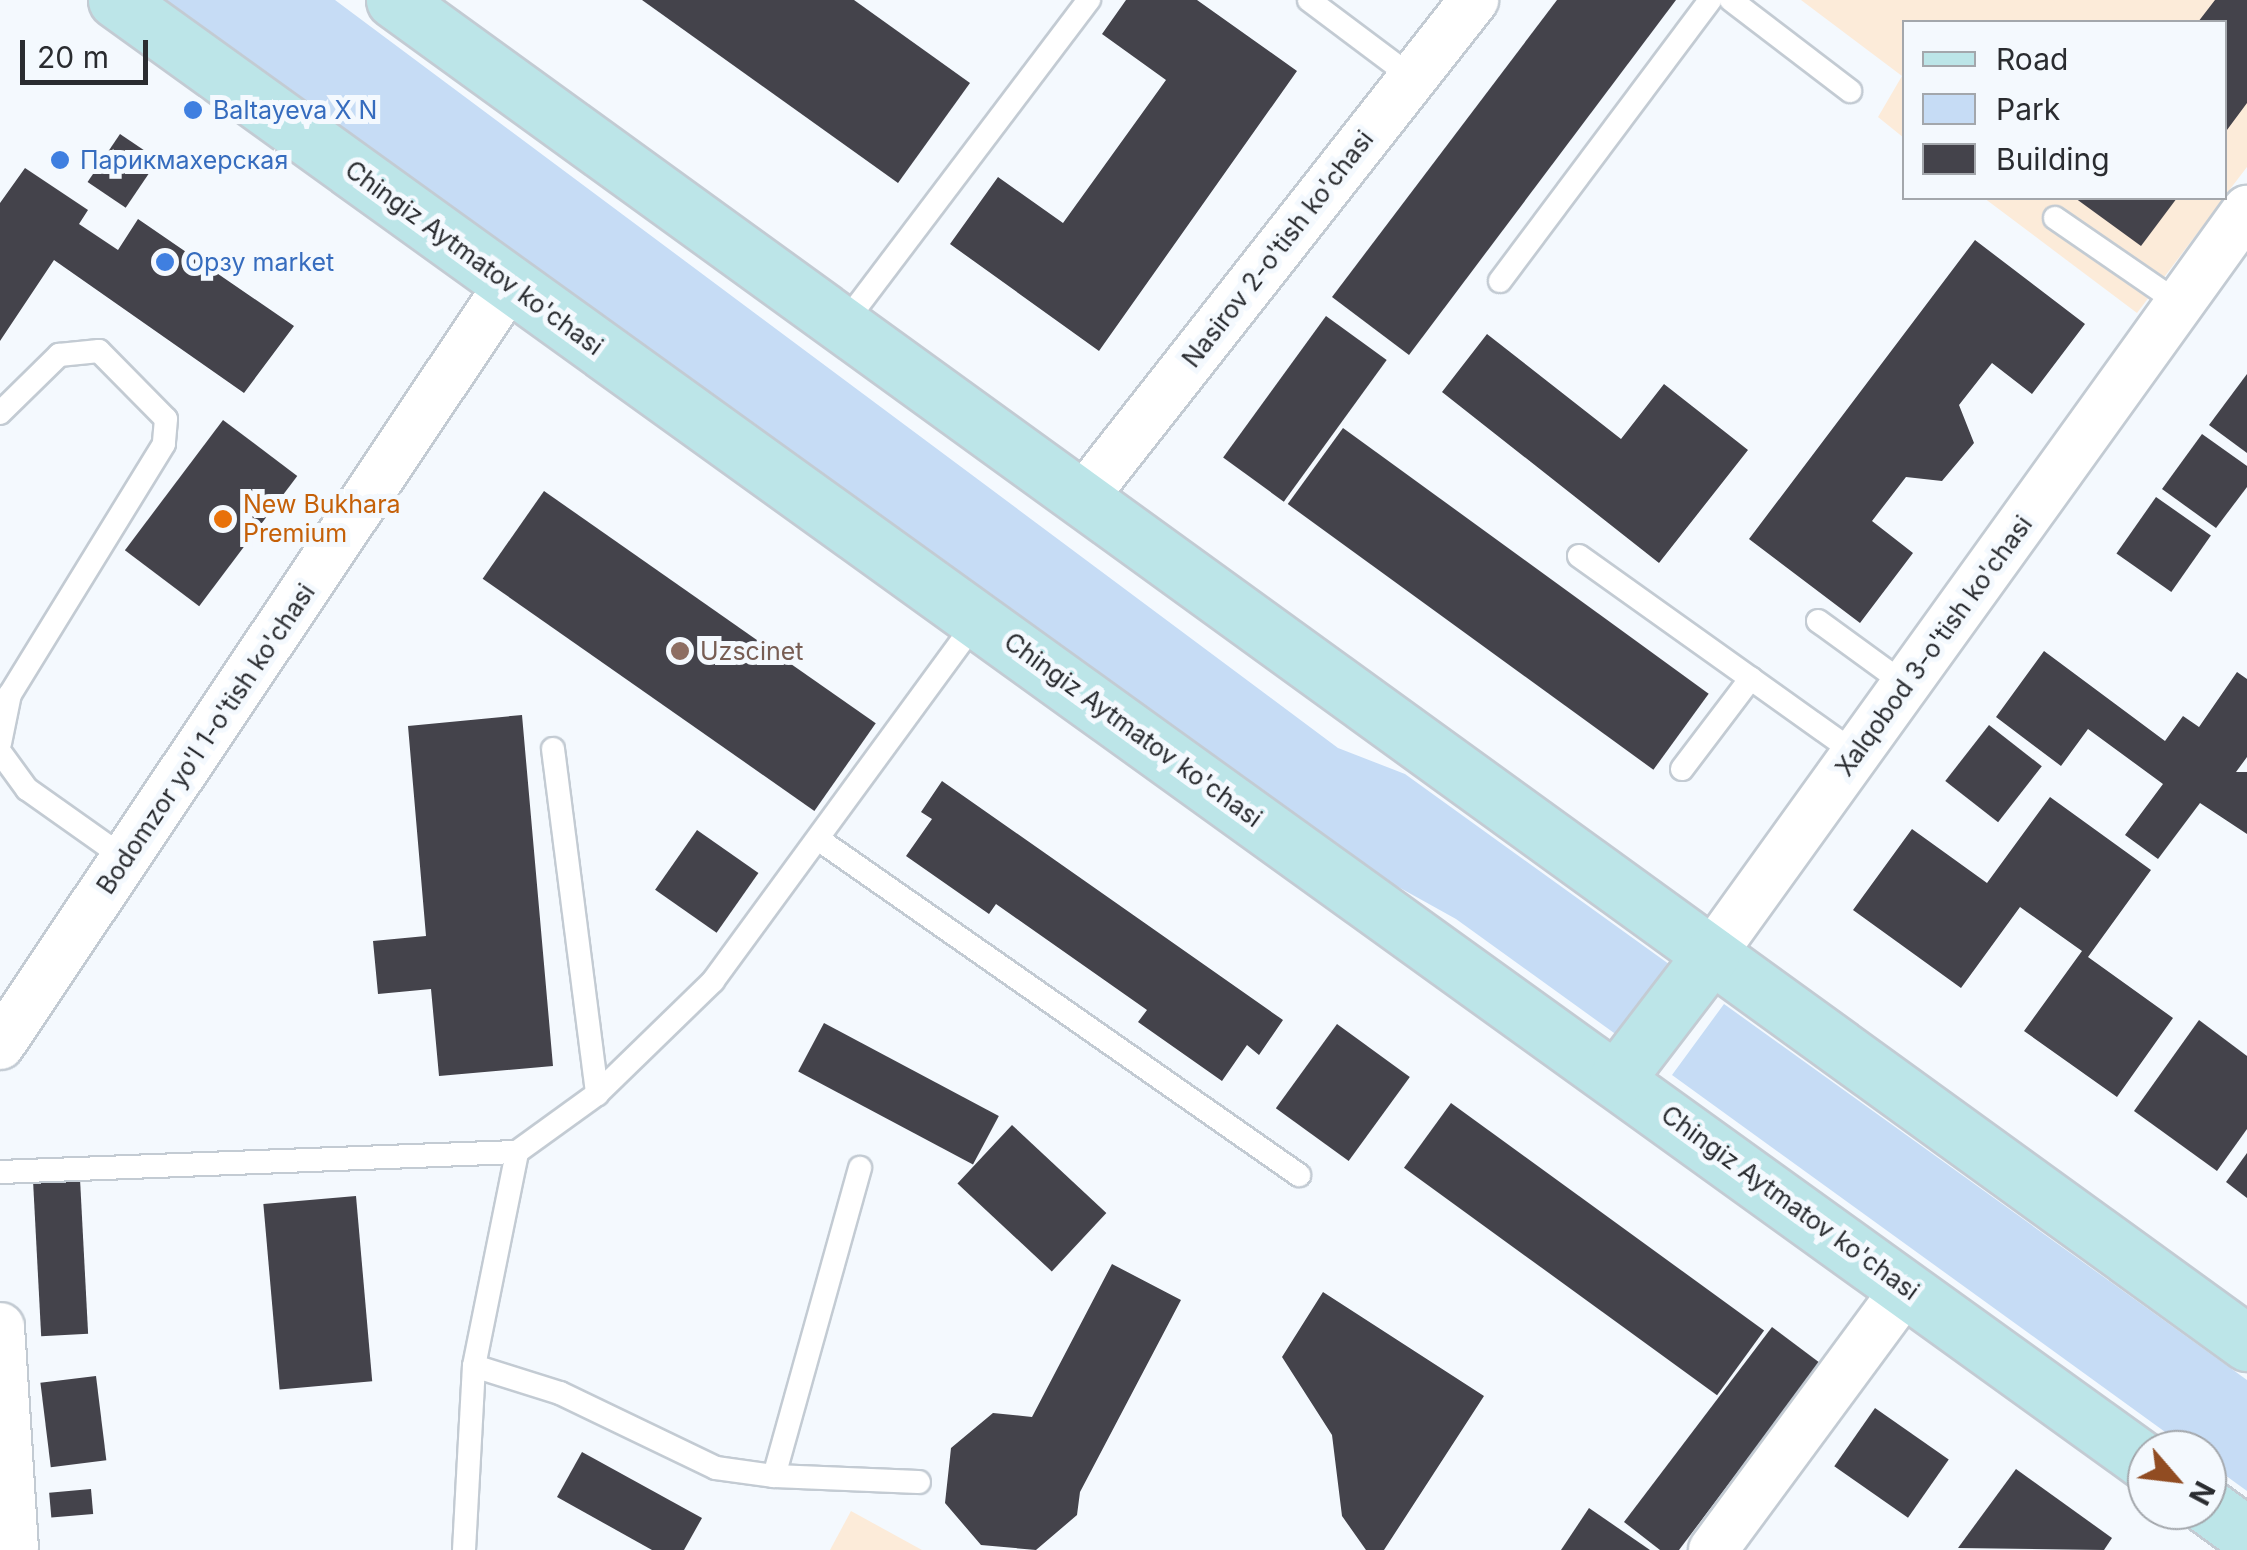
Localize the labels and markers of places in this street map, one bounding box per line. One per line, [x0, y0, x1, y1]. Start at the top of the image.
place label: Baltayeva X N [213, 95, 377, 125]
marker: Baltayeva X N [182, 99, 204, 121]
place label: Парикмахерская [80, 145, 288, 175]
marker: Парикмахерская [49, 149, 71, 171]
place label: Орзу market [185, 247, 334, 277]
marker: Орзу market [154, 251, 176, 273]
place label: New Bukhara Premium [243, 490, 401, 549]
marker: New Bukhara Premium [212, 508, 234, 530]
place label: Uzscinet [700, 636, 803, 666]
marker: Uzscinet [669, 640, 691, 662]

